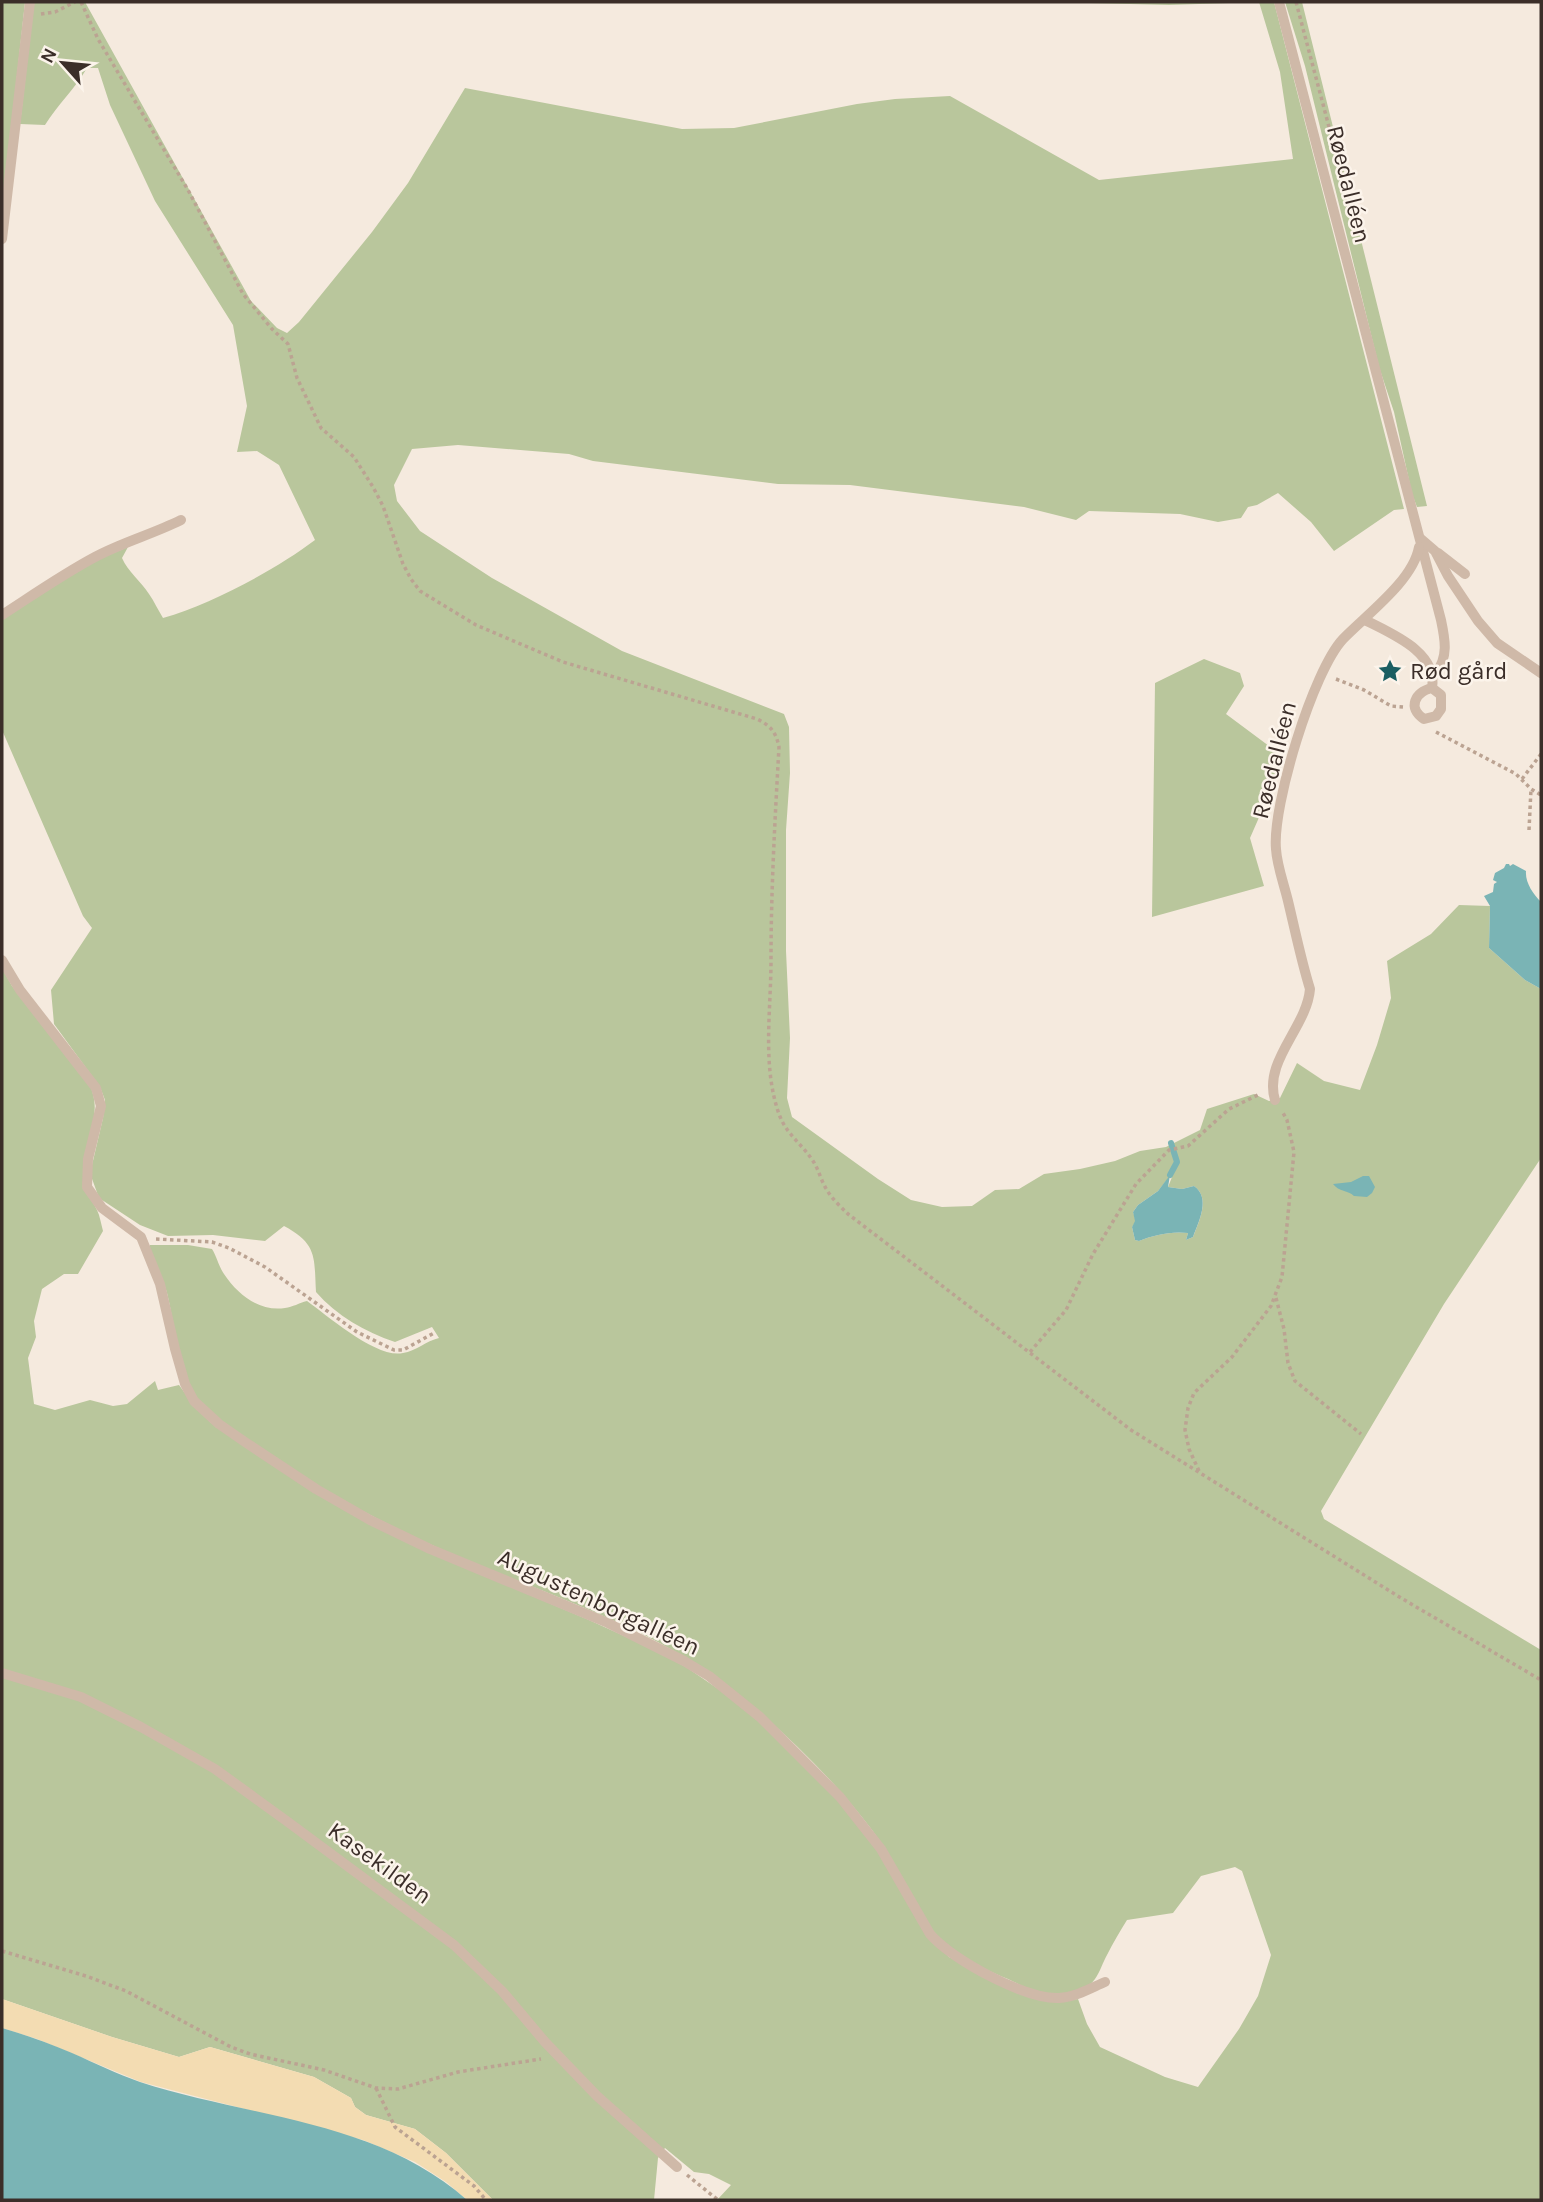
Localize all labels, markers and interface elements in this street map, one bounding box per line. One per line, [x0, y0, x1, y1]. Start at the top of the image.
north arrow [28, 28, 98, 98]
text: N [36, 45, 62, 67]
street label: Røedalléen [1321, 122, 1377, 246]
place icon: Rød gård [1376, 657, 1404, 685]
place label: Rød gård [1410, 657, 1507, 685]
street label: Røedalléen [1246, 698, 1302, 822]
street label: Augustenborgalléen [493, 1543, 705, 1661]
street label: Kasekilden [323, 1816, 437, 1910]

